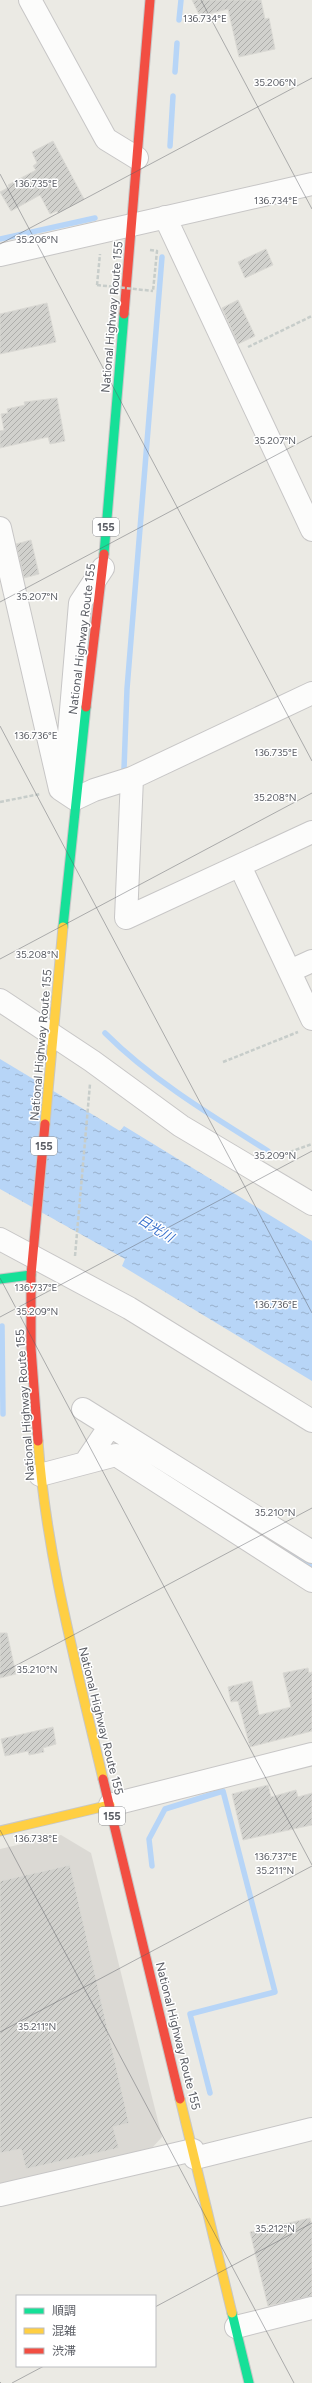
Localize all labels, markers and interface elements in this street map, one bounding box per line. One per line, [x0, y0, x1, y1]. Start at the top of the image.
text: 136.734°E [183, 12, 227, 25]
text: 35.206°N [254, 76, 296, 89]
text: 136.735°E [14, 177, 58, 190]
text: 136.734°E [254, 194, 298, 207]
text: 35.206°N [16, 233, 58, 246]
street label: National Highway Route 155 [98, 241, 126, 393]
text: 35.207°N [254, 434, 296, 447]
road number: 155 [93, 518, 119, 536]
street label: National Highway Route 155 [66, 563, 98, 715]
text: 35.207°N [16, 590, 58, 603]
text: 136.736°E [14, 729, 58, 742]
text: 136.735°E [254, 746, 298, 759]
text: 35.208°N [254, 791, 296, 804]
text: 35.208°N [16, 948, 58, 961]
street label: National Highway Route 155 [27, 969, 55, 1121]
road number: 155 [31, 1137, 57, 1155]
text: 35.209°N [254, 1149, 296, 1162]
water label: 日光川 [135, 1212, 178, 1246]
text: 136.737°E [14, 1281, 58, 1294]
text: 136.736°E [254, 1298, 298, 1311]
text: 35.209°N [16, 1305, 58, 1318]
street label: National Highway Route 155 [13, 1329, 37, 1481]
text: 35.210°N [255, 1506, 295, 1519]
street label: National Highway Route 155 [76, 1646, 126, 1797]
text: 35.210°N [17, 1663, 57, 1676]
road number: 155 [99, 1807, 125, 1825]
text: 136.738°E [14, 1832, 58, 1845]
text: 136.737°E [254, 1850, 298, 1863]
text: 35.211°N [256, 1864, 294, 1877]
street label: National Highway Route 155 [153, 1961, 203, 2112]
text: 35.211°N [18, 2020, 56, 2033]
text: 35.212°N [255, 2222, 295, 2235]
legend [16, 2295, 156, 2367]
text: 順調 [52, 2304, 76, 2318]
text: 混雑 [52, 2324, 76, 2338]
text: 渋滞 [52, 2344, 76, 2358]

